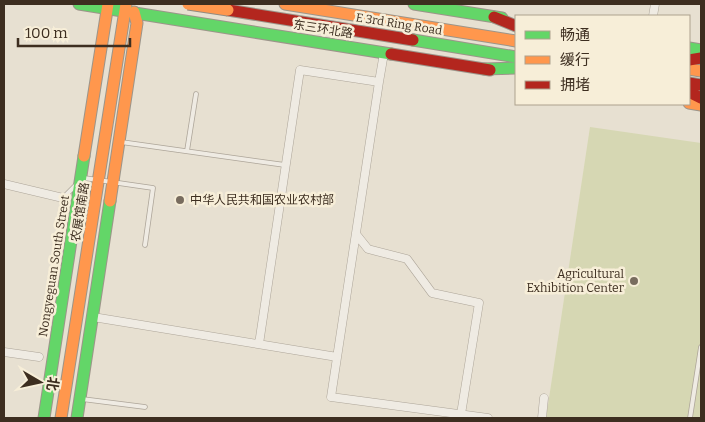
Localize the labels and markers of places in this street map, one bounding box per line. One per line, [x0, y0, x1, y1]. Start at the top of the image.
place label: 中华人民共和国农业农村部 [190, 193, 334, 207]
marker: 中华人民共和国农业农村部 [174, 194, 186, 206]
place label: Agricultural Exhibition Center [526, 267, 625, 295]
marker: Agricultural Exhibition Center [628, 275, 640, 287]

